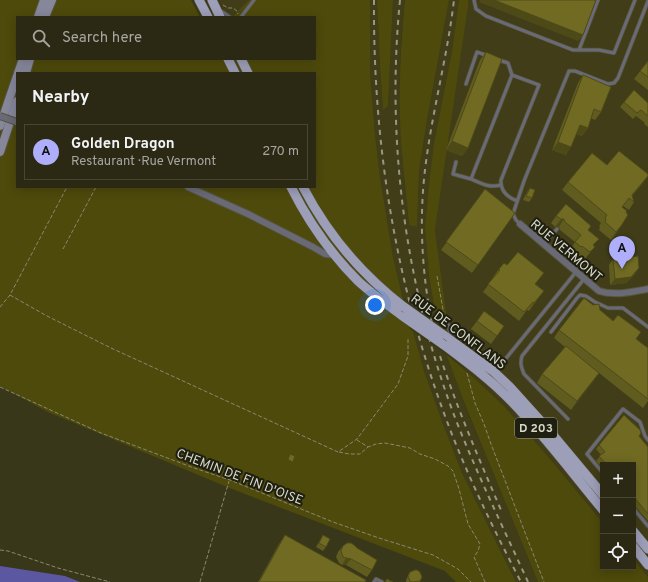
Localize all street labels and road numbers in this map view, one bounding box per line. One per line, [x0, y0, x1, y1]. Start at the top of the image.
street label: RUE VERMONT [527, 217, 605, 286]
street label: RUE DE CONFLANS [407, 292, 509, 374]
road number: D 203 [515, 418, 557, 438]
street label: CHEMIN DE FIN D'OISE [174, 446, 305, 509]

